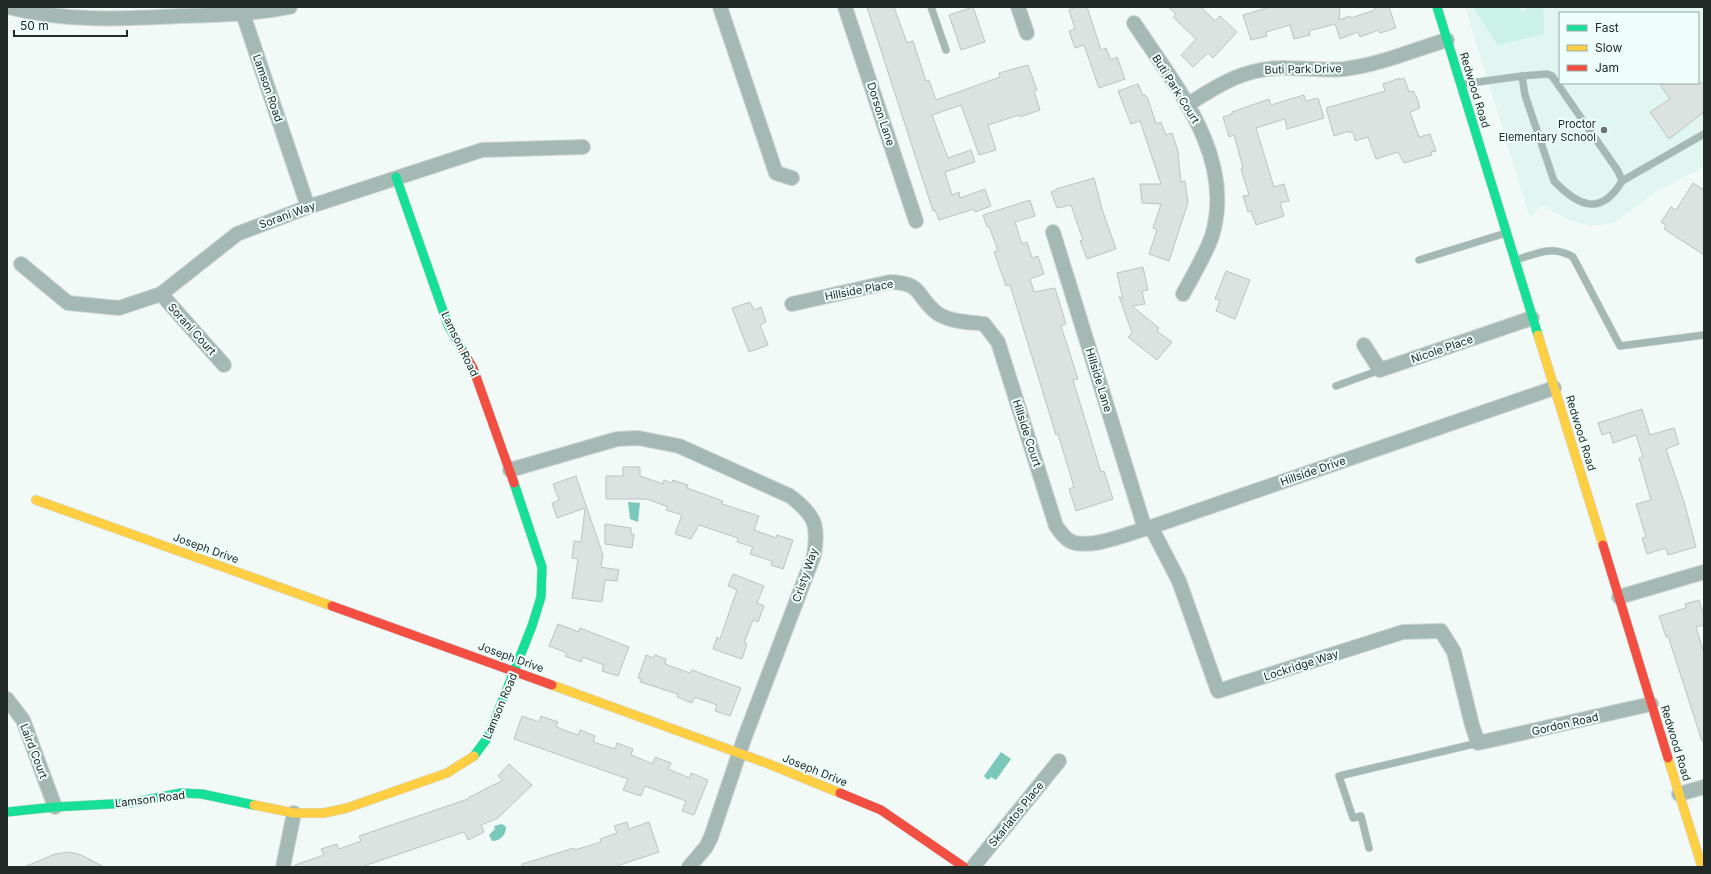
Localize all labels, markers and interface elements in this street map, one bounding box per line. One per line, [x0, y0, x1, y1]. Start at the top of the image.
scale bar [14, 12, 127, 38]
legend [1559, 12, 1699, 84]
text: 50 m [20, 18, 49, 33]
text: Fast [1595, 20, 1619, 35]
text: Slow [1595, 40, 1623, 55]
street label: Redwood Road [1457, 50, 1493, 130]
street label: Lamson Road [250, 52, 286, 124]
street label: Buti Park Court [1149, 52, 1203, 126]
text: Jam [1595, 60, 1619, 75]
street label: Buti Park Drive [1264, 61, 1342, 77]
street label: Dorson Lane [864, 80, 898, 148]
place label: Proctor Elementary School [1499, 117, 1596, 144]
marker: Proctor Elementary School [1599, 125, 1609, 135]
street label: Sorani Way [257, 198, 317, 232]
street label: Hillside Place [824, 277, 894, 303]
street label: Sorani Court [165, 300, 219, 358]
street label: Lamson Road [438, 309, 482, 379]
street label: Nicole Place [1409, 332, 1475, 366]
street label: Hillside Lane [1083, 346, 1115, 414]
street label: Redwood Road [1563, 393, 1599, 473]
street label: Hillside Court [1010, 398, 1045, 469]
street label: Hillside Drive [1278, 453, 1348, 489]
street label: Joseph Drive [171, 530, 241, 566]
street label: Cristy Way [789, 546, 821, 604]
street label: Joseph Drive [476, 639, 546, 675]
street label: Lockridge Way [1262, 646, 1340, 684]
street label: Lamson Road [480, 671, 520, 741]
street label: Redwood Road [1658, 703, 1694, 783]
street label: Gordon Road [1530, 710, 1600, 738]
street label: Laird Court [17, 721, 51, 781]
street label: Joseph Drive [781, 751, 849, 789]
street label: Skarlatos Place [985, 779, 1047, 849]
street label: Lamson Road [114, 788, 186, 810]

